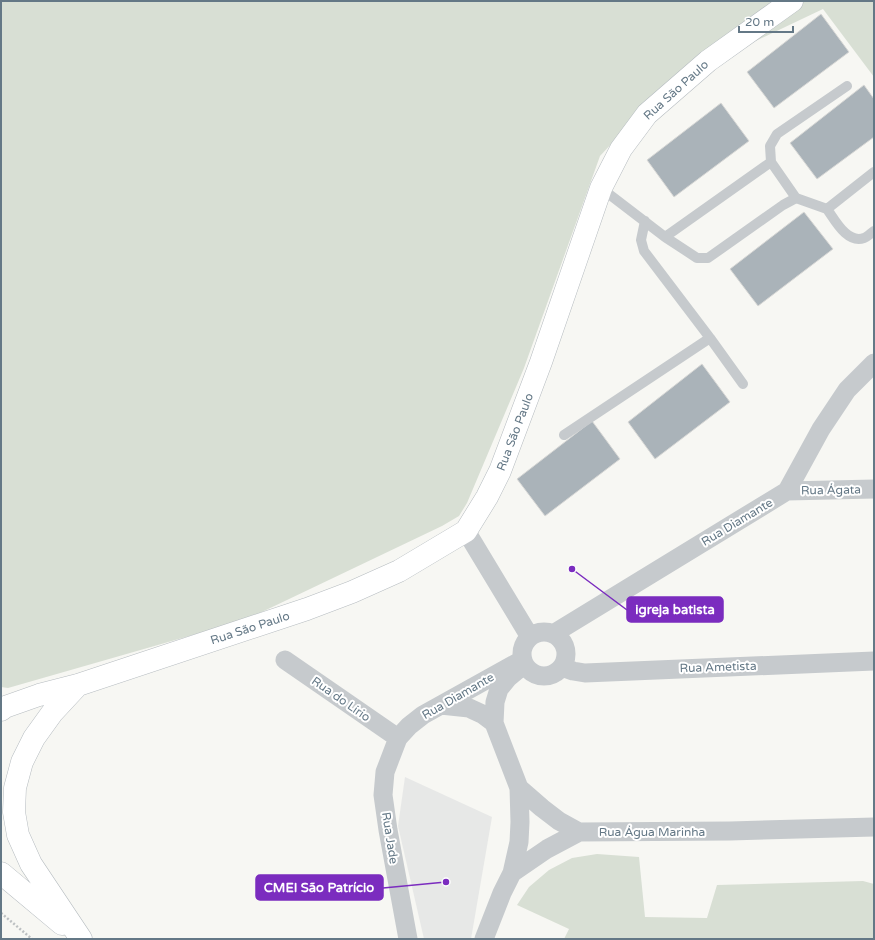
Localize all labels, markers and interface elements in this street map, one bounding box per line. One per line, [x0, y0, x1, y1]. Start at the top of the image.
scale bar [739, 8, 793, 34]
text: 20 m [745, 15, 774, 29]
street label: Rua São Paulo [641, 57, 711, 123]
street label: Rua São Paulo [494, 391, 536, 473]
street label: Rua Ágata [801, 482, 861, 498]
street label: Rua Diamante [699, 495, 775, 549]
callout: igreja batista [627, 597, 723, 622]
text: igreja batista [635, 602, 715, 618]
street label: Rua São Paulo [209, 609, 291, 647]
street label: Rua Ametista [679, 659, 757, 675]
street label: Rua Diamante [420, 670, 497, 722]
street label: Rua do Lírio [309, 674, 373, 724]
street label: Rua Jade [379, 811, 401, 865]
street label: Rua Água Marinha [599, 825, 705, 839]
callout: CMEI São Patrício [256, 875, 383, 900]
text: CMEI São Patrício [264, 880, 374, 896]

